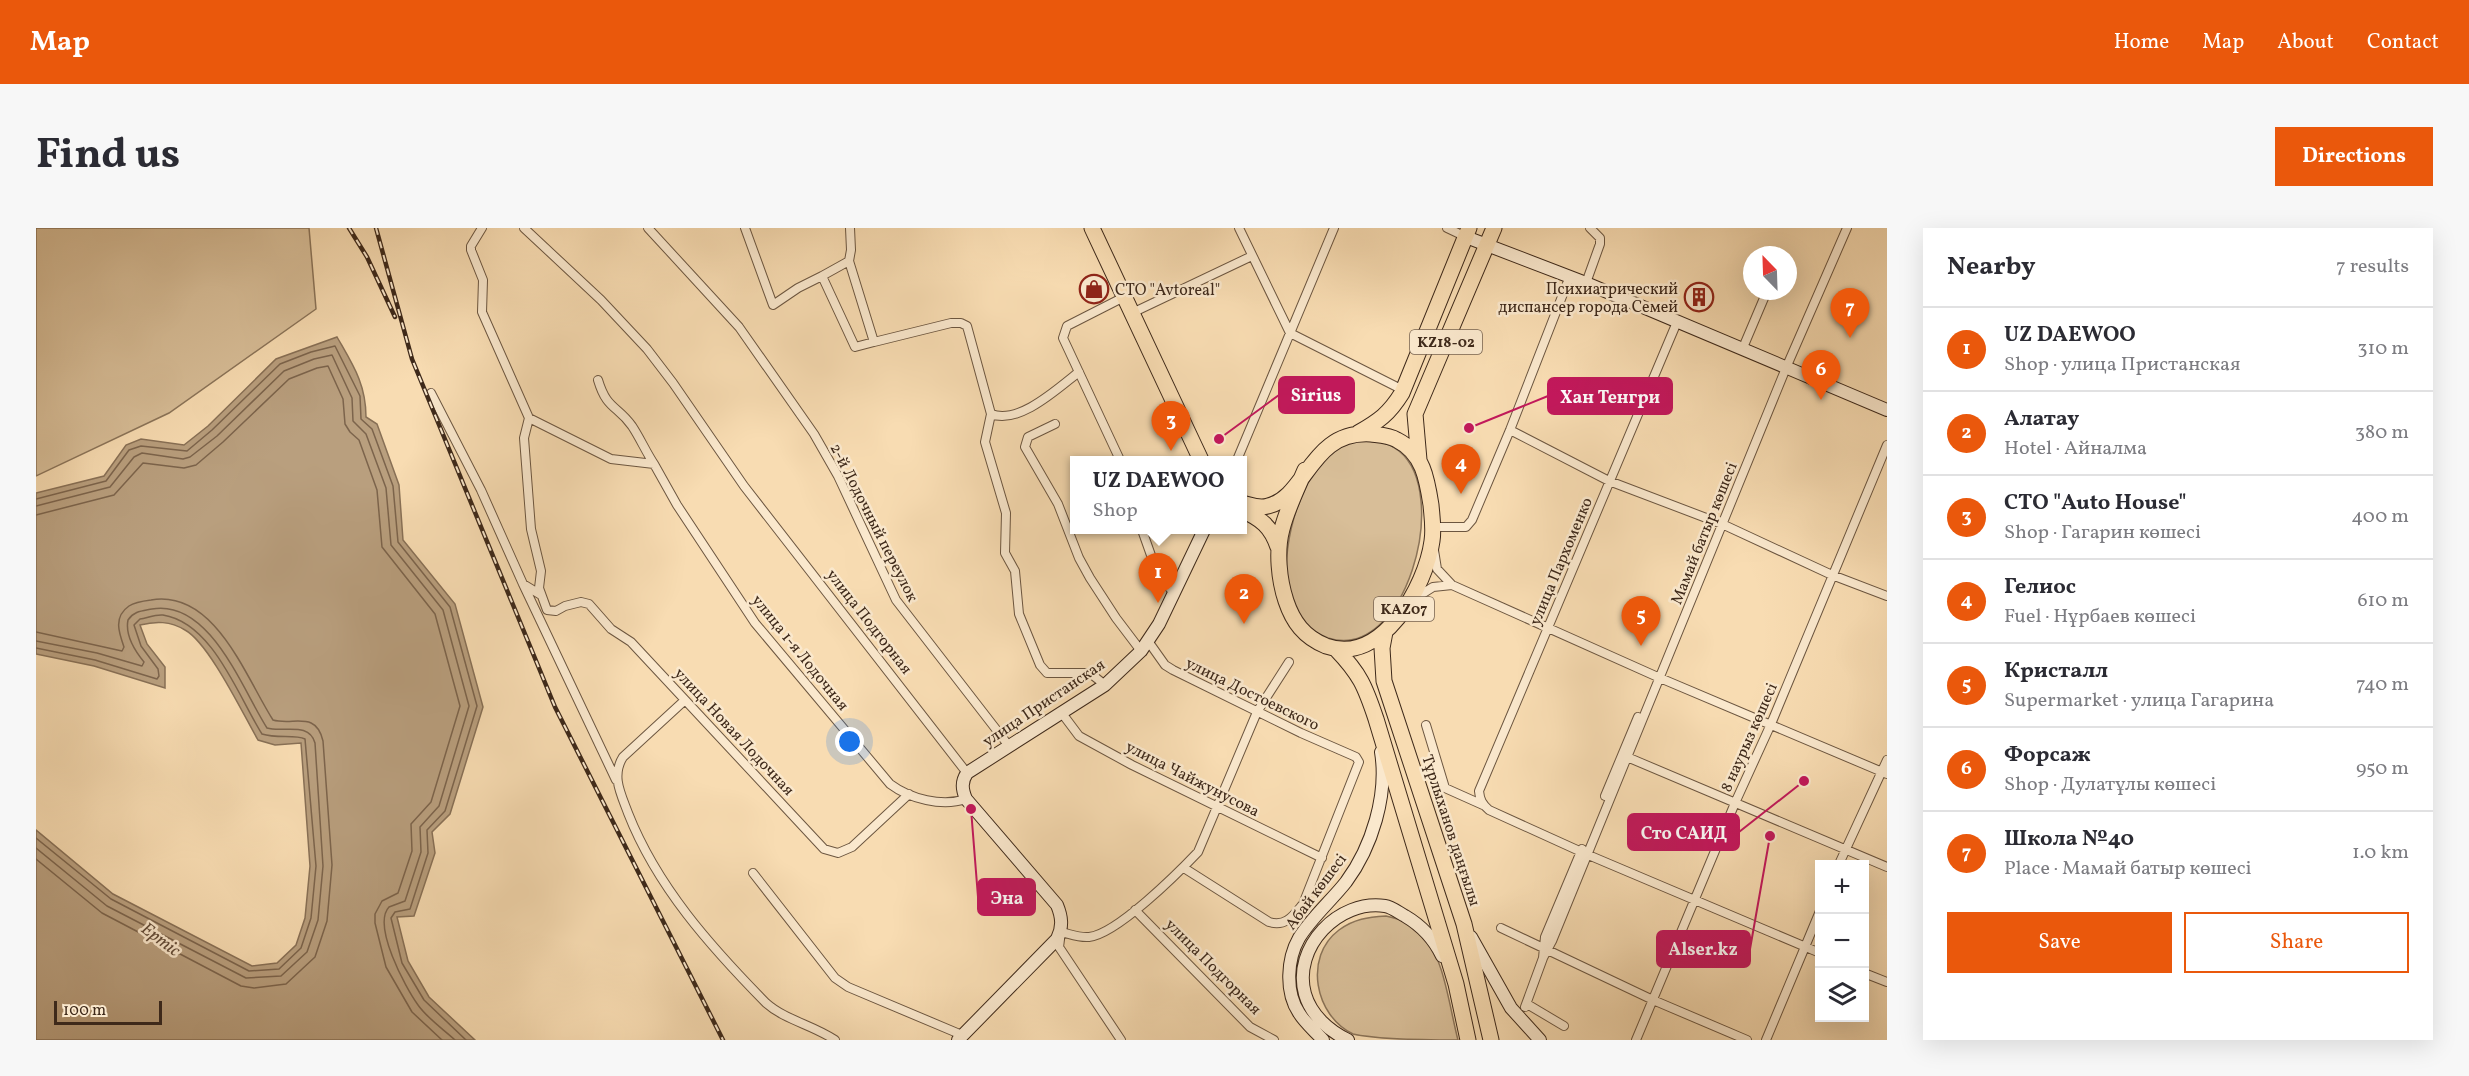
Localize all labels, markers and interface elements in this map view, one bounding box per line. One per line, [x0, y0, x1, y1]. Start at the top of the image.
text: Map [30, 23, 90, 62]
text: Home [2114, 28, 2169, 57]
text: Map [2202, 28, 2244, 57]
text: About [2277, 28, 2334, 57]
text: Contact [2367, 28, 2439, 57]
text: Find us [36, 127, 180, 186]
button: Directions [2275, 127, 2433, 186]
north arrow [1743, 246, 1797, 300]
text: Nearby [1947, 249, 2036, 285]
text: 7 results [2336, 253, 2409, 281]
shop icon: СТО "Avtoreal" [1078, 273, 1110, 305]
place label: Психиатрический диспансер города Семей [1498, 279, 1678, 319]
place label: СТО "Avtoreal" [1115, 280, 1220, 302]
building icon: Психиатрический диспансер города Семей [1683, 281, 1715, 313]
pin: 7 [1830, 288, 1870, 338]
text: UZ DAEWOO [2004, 320, 2136, 351]
road number: KZ18-02 [1410, 330, 1482, 354]
text: 1 [1962, 335, 1971, 363]
text: 310 m [2357, 335, 2409, 363]
pin: 6 [1802, 350, 1840, 400]
text: Shop · улица Пристанская [2004, 351, 2240, 379]
callout: Sirius [1279, 377, 1354, 413]
callout: Хан Тенгри [1548, 378, 1672, 414]
text: Sirius [1291, 384, 1341, 409]
text: Хан Тенгри [1560, 386, 1660, 411]
pin: 3 [1152, 402, 1190, 451]
text: Алатау [2004, 404, 2079, 435]
text: 2 [1961, 419, 1972, 447]
text: 380 m [2355, 419, 2409, 447]
text: Hotel · Айналма [2004, 435, 2147, 463]
street label: 2-й Лодочный переулок [824, 440, 923, 606]
pin: 4 [1442, 444, 1480, 494]
popup [1070, 456, 1247, 534]
street label: Мамай батыр көшесі [1666, 459, 1744, 608]
text: UZ DAEWOO [1093, 466, 1224, 497]
text: СТО "Auto House" [2004, 488, 2187, 519]
street label: улица Пархоменко [1525, 494, 1599, 629]
text: Shop [1093, 497, 1138, 525]
text: 3 [1961, 503, 1972, 531]
text: 400 m [2351, 503, 2409, 531]
text: Shop · Гагарин көшесі [2004, 519, 2201, 547]
pin: 1 [1138, 554, 1178, 603]
street label: улица Подгорная [820, 565, 916, 679]
text: Гелиос [2004, 572, 2076, 603]
pin: 2 [1224, 574, 1264, 624]
text: 4 [1960, 587, 1973, 615]
text: 610 m [2357, 587, 2409, 615]
street label: улица 1-я Лодочная [746, 591, 853, 716]
pin: 5 [1622, 596, 1660, 646]
road number: KAZ07 [1374, 597, 1434, 621]
text: Fuel · Нұрбаев көшесі [2004, 603, 2196, 631]
street label: улица Достоевского [1181, 653, 1323, 737]
street label: улица Пристанская [978, 654, 1110, 753]
text: Кристалл [2004, 656, 2108, 687]
street label: улица Новая Лодочная [668, 664, 799, 801]
text: 5 [1962, 671, 1971, 699]
text: 740 m [2356, 671, 2409, 699]
street label: 8 наурыз көшесі [1716, 680, 1784, 796]
text: Supermarket · улица Гагарина [2004, 687, 2274, 715]
your location [835, 727, 864, 756]
street label: улица Чайжунусова [1121, 736, 1263, 823]
text: Форсаж [2004, 740, 2091, 771]
street label: Тұрлыханов даңғылы [1415, 752, 1485, 909]
text: 6 [1961, 755, 1972, 783]
text: 950 m [2356, 755, 2409, 783]
text: Shop · Дулатұлы көшесі [2004, 771, 2216, 799]
callout: Сто САИД [1628, 814, 1739, 850]
text: Сто САИД [1641, 822, 1727, 847]
text: Школа №40 [2004, 824, 2134, 855]
text: 7 [1962, 839, 1971, 867]
text: 1.0 km [2352, 839, 2409, 867]
street label: Абай көшесі [1281, 849, 1353, 935]
text: Place · Мамай батыр көшесі [2004, 855, 2252, 883]
map controls [1815, 860, 1869, 1022]
button: + [1815, 860, 1869, 914]
callout: Эна [978, 879, 1035, 915]
text: Эна [990, 887, 1024, 912]
button: Save [1947, 912, 2172, 973]
button: Share [2184, 912, 2409, 973]
street label: улица Подгорная [1160, 914, 1266, 1020]
button: − [1815, 914, 1869, 968]
water label: Ертіс [135, 917, 185, 964]
callout: Alser.kz [1657, 931, 1750, 967]
text: Alser.kz [1668, 938, 1738, 963]
button: layers [1815, 968, 1869, 1022]
scale bar [54, 998, 162, 1026]
text: 100 m [63, 1000, 106, 1022]

